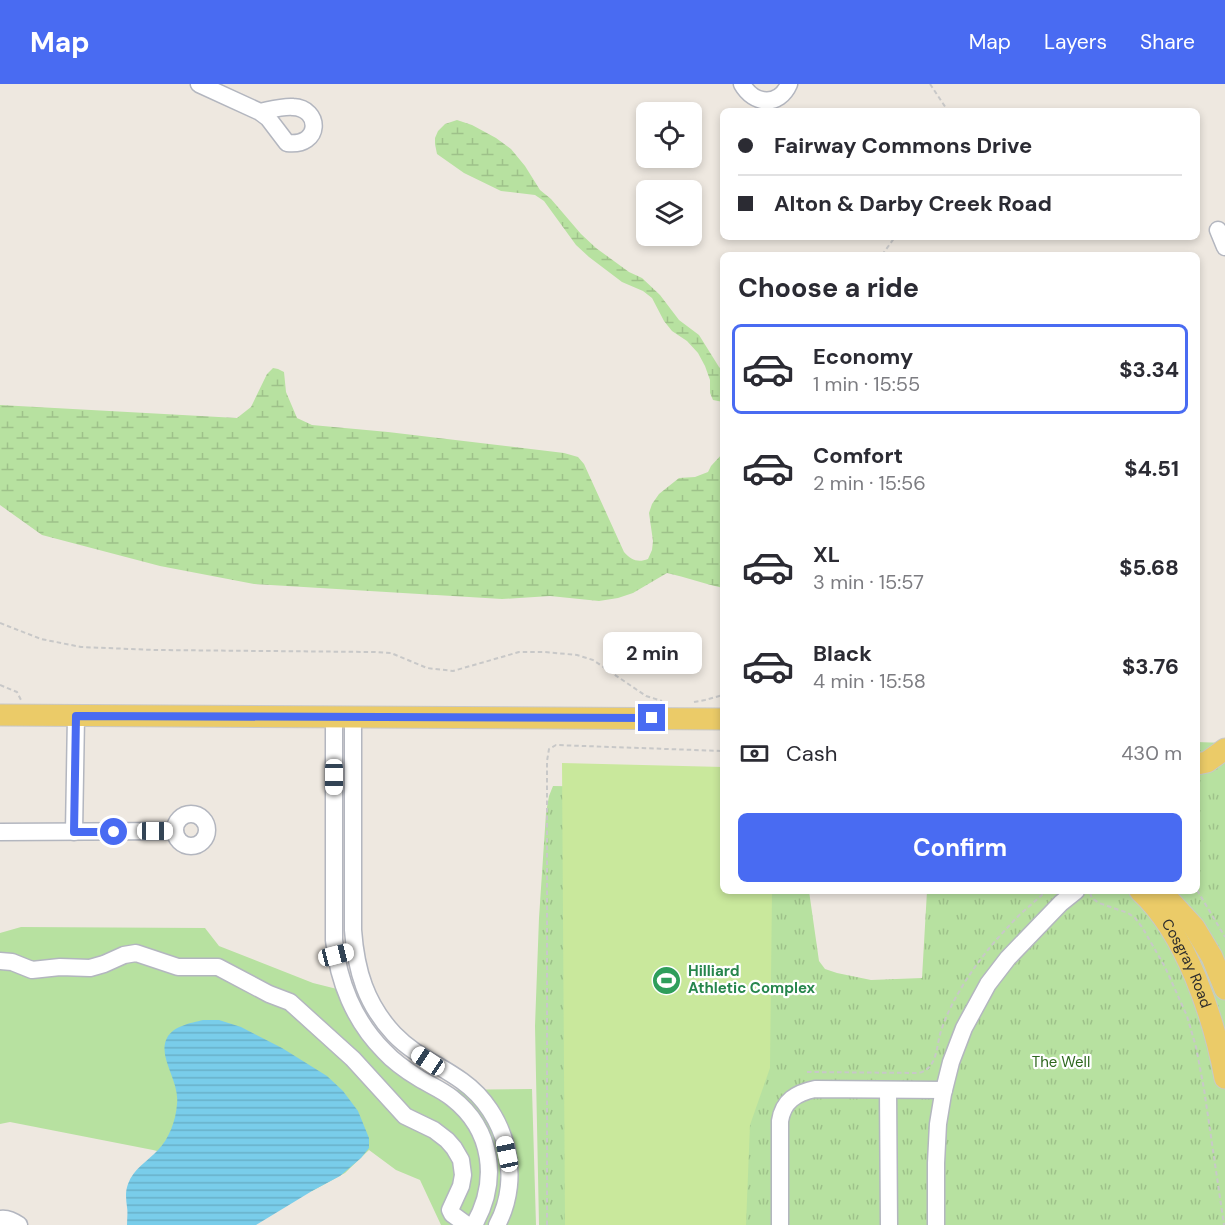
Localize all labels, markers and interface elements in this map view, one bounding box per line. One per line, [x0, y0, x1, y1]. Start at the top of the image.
text: Map [30, 24, 90, 61]
text: Map [969, 28, 1011, 56]
text: Layers [1044, 28, 1107, 56]
text: Share [1140, 28, 1195, 56]
map controls [636, 102, 702, 246]
button: locate [636, 102, 702, 168]
text: Fairway Commons Drive [774, 131, 1032, 160]
button: layers [636, 180, 702, 246]
text: Alton & Darby Creek Road [774, 189, 1052, 218]
text: Choose a ride [738, 270, 919, 305]
icon: car [741, 342, 795, 396]
text: Economy [813, 342, 913, 371]
text: $3.34 [1119, 355, 1179, 384]
text: 1 min · 15:55 [813, 371, 920, 397]
icon: car [741, 441, 795, 495]
text: Comfort [813, 441, 903, 470]
text: $4.51 [1124, 454, 1179, 483]
text: 2 min · 15:56 [813, 470, 926, 496]
icon: car [741, 540, 795, 594]
text: XL [813, 540, 840, 569]
text: $5.68 [1119, 553, 1179, 582]
text: 3 min · 15:57 [813, 569, 924, 595]
callout: 2 min [602, 631, 702, 673]
icon: car [741, 639, 795, 693]
text: Black [813, 639, 872, 668]
text: 2 min [626, 640, 679, 666]
text: $3.76 [1122, 652, 1179, 681]
text: 4 min · 15:58 [813, 668, 926, 694]
route end [638, 704, 665, 731]
icon: cash [738, 737, 771, 770]
text: Cash [786, 739, 837, 768]
text: 430 m [1121, 740, 1182, 766]
car [325, 759, 343, 795]
button: Confirm [738, 813, 1182, 882]
route start [100, 818, 127, 845]
car [137, 822, 173, 840]
street label: Cosgray Road [1157, 915, 1216, 1010]
car [316, 942, 356, 968]
place label: Hilliard Athletic Complex [688, 961, 815, 998]
sports icon: Hilliard Athletic Complex [651, 964, 683, 996]
car [408, 1043, 448, 1079]
park label: The Well [1032, 1052, 1090, 1072]
car [494, 1135, 520, 1173]

